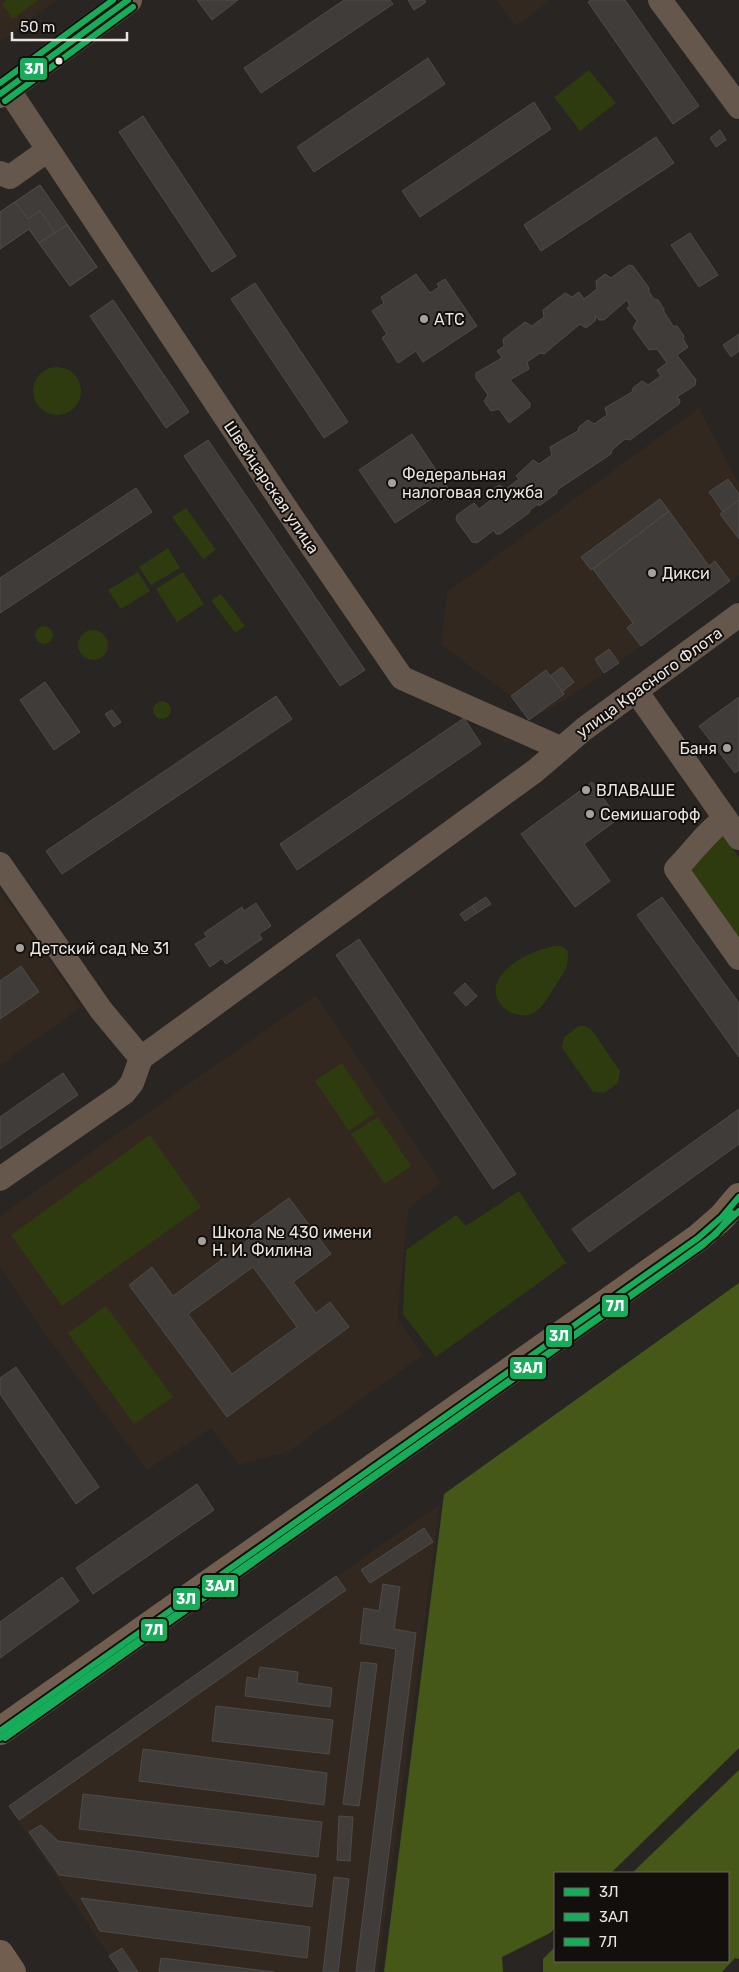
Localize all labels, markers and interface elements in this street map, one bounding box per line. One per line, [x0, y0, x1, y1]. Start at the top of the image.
scale bar [12, 10, 128, 42]
text: 50 m [20, 18, 55, 36]
unlabelled marker [54, 56, 64, 66]
line badge: 3Л [19, 57, 48, 81]
text: 3Л [24, 61, 44, 78]
place label: АТС [434, 310, 465, 329]
marker: АТС [418, 313, 430, 325]
street label: Швейцарская улица [220, 417, 323, 557]
place label: Федеральная налоговая служба [402, 465, 543, 502]
marker: Федеральная налоговая служба [386, 477, 398, 489]
place label: Дикси [662, 564, 710, 583]
marker: Дикси [646, 567, 658, 579]
street label: улица Красного Флота [573, 623, 726, 742]
place label: Баня [679, 739, 717, 758]
marker: Баня [721, 742, 733, 754]
place label: ВЛАВАШЕ [596, 781, 675, 800]
marker: ВЛАВАШЕ [580, 784, 592, 796]
place label: Семишагофф [600, 805, 701, 824]
marker: Семишагофф [584, 808, 596, 820]
place label: Детский сад № 31 [30, 939, 169, 958]
marker: Детский сад № 31 [14, 942, 26, 954]
place label: Школа № 430 имени Н. И. Филина [212, 1223, 372, 1260]
marker: Школа № 430 имени Н. И. Филина [196, 1235, 208, 1247]
line badge: 7Л [601, 1294, 629, 1318]
text: 7Л [606, 1298, 624, 1315]
line badge: 3Л [545, 1324, 573, 1348]
text: 3Л [549, 1328, 569, 1345]
line badge: 3АЛ [509, 1356, 547, 1380]
text: 3АЛ [513, 1360, 543, 1377]
line badge: 3АЛ [201, 1574, 239, 1598]
text: 3АЛ [205, 1578, 235, 1595]
line badge: 3Л [172, 1587, 201, 1611]
text: 3Л [176, 1591, 196, 1608]
line badge: 7Л [140, 1618, 168, 1642]
text: 7Л [145, 1622, 163, 1639]
legend [554, 1872, 729, 1962]
text: 3Л [599, 1883, 619, 1901]
text: 3АЛ [599, 1908, 629, 1926]
text: 7Л [599, 1933, 617, 1951]

